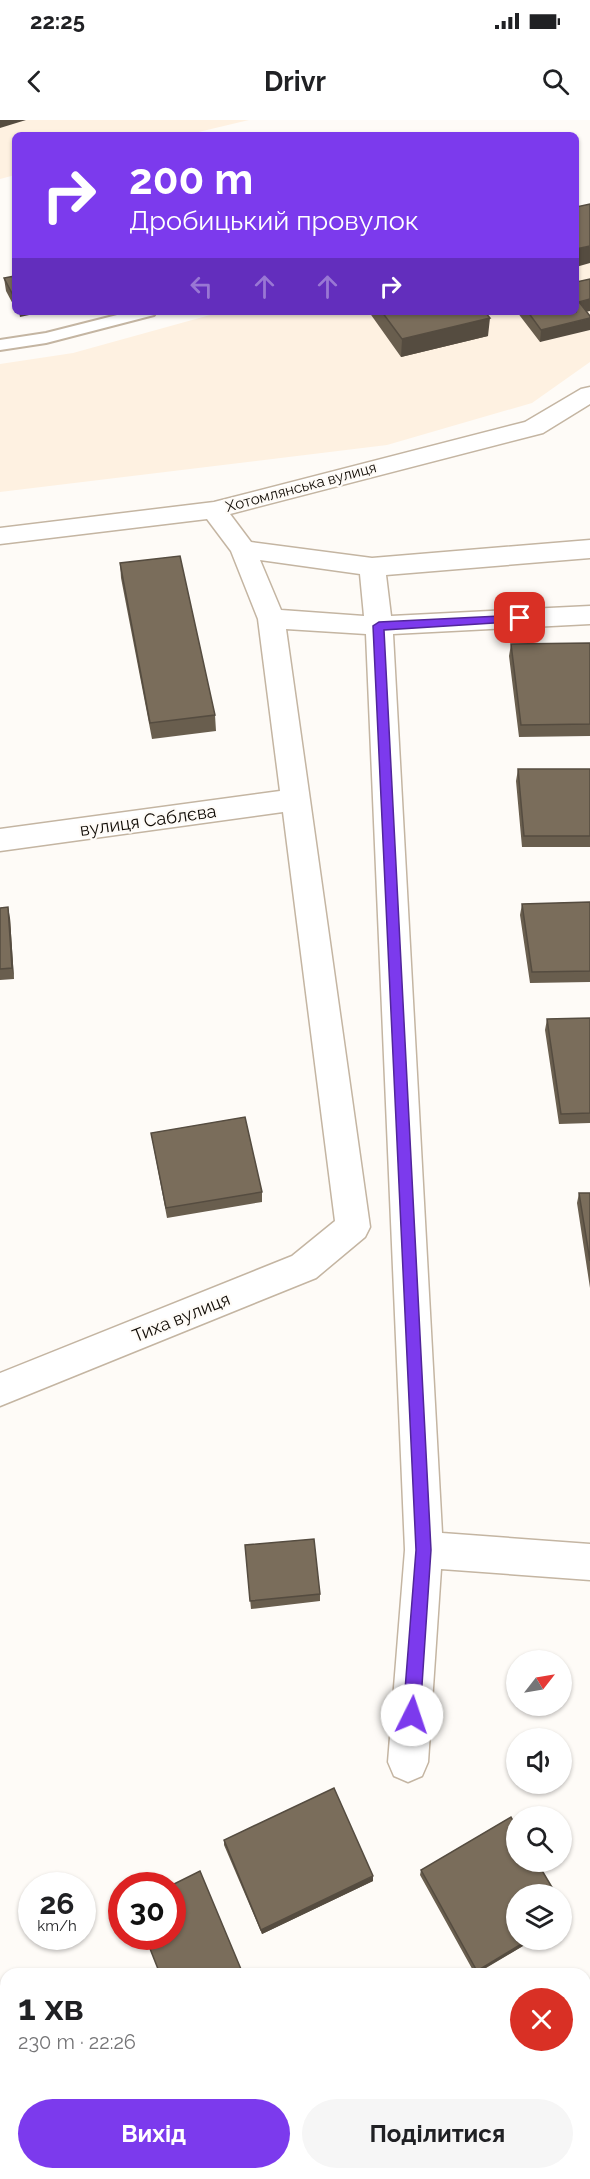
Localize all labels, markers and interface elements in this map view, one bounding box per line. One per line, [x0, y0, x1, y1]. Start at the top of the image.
text: 22:25 [30, 8, 85, 34]
icon: back [18, 65, 51, 98]
icon: search [539, 65, 572, 98]
text: Drivr [264, 66, 326, 97]
text: 200 m [129, 155, 253, 204]
icon: right [30, 156, 108, 234]
text: Дробицький провулок [129, 205, 419, 236]
icon: left [185, 270, 218, 303]
icon: ahead [248, 270, 281, 303]
icon: ahead [311, 270, 344, 303]
icon: right [374, 270, 407, 303]
street label: Хотомлянська вулиця [224, 458, 378, 516]
pin [494, 592, 545, 643]
icon: arrive [503, 601, 536, 634]
street label: вулиця Саблєва [78, 800, 218, 840]
street label: Тиха вулиця [129, 1288, 233, 1346]
north arrow [506, 1650, 572, 1716]
map controls [506, 1650, 572, 1950]
position arrow [380, 1683, 444, 1747]
button: sound [506, 1728, 572, 1794]
button: search [506, 1806, 572, 1872]
speed limit sign: 30 [108, 1872, 186, 1950]
button: layers [506, 1884, 572, 1950]
text: 26 [39, 1886, 75, 1921]
text: km/h [37, 1917, 77, 1935]
text: 1 хв [18, 1986, 84, 2028]
button: close [510, 1988, 573, 2051]
text: 230 m · 22:26 [18, 2030, 136, 2054]
button: Вихід [18, 2099, 290, 2168]
button: Поділитися [302, 2099, 573, 2168]

